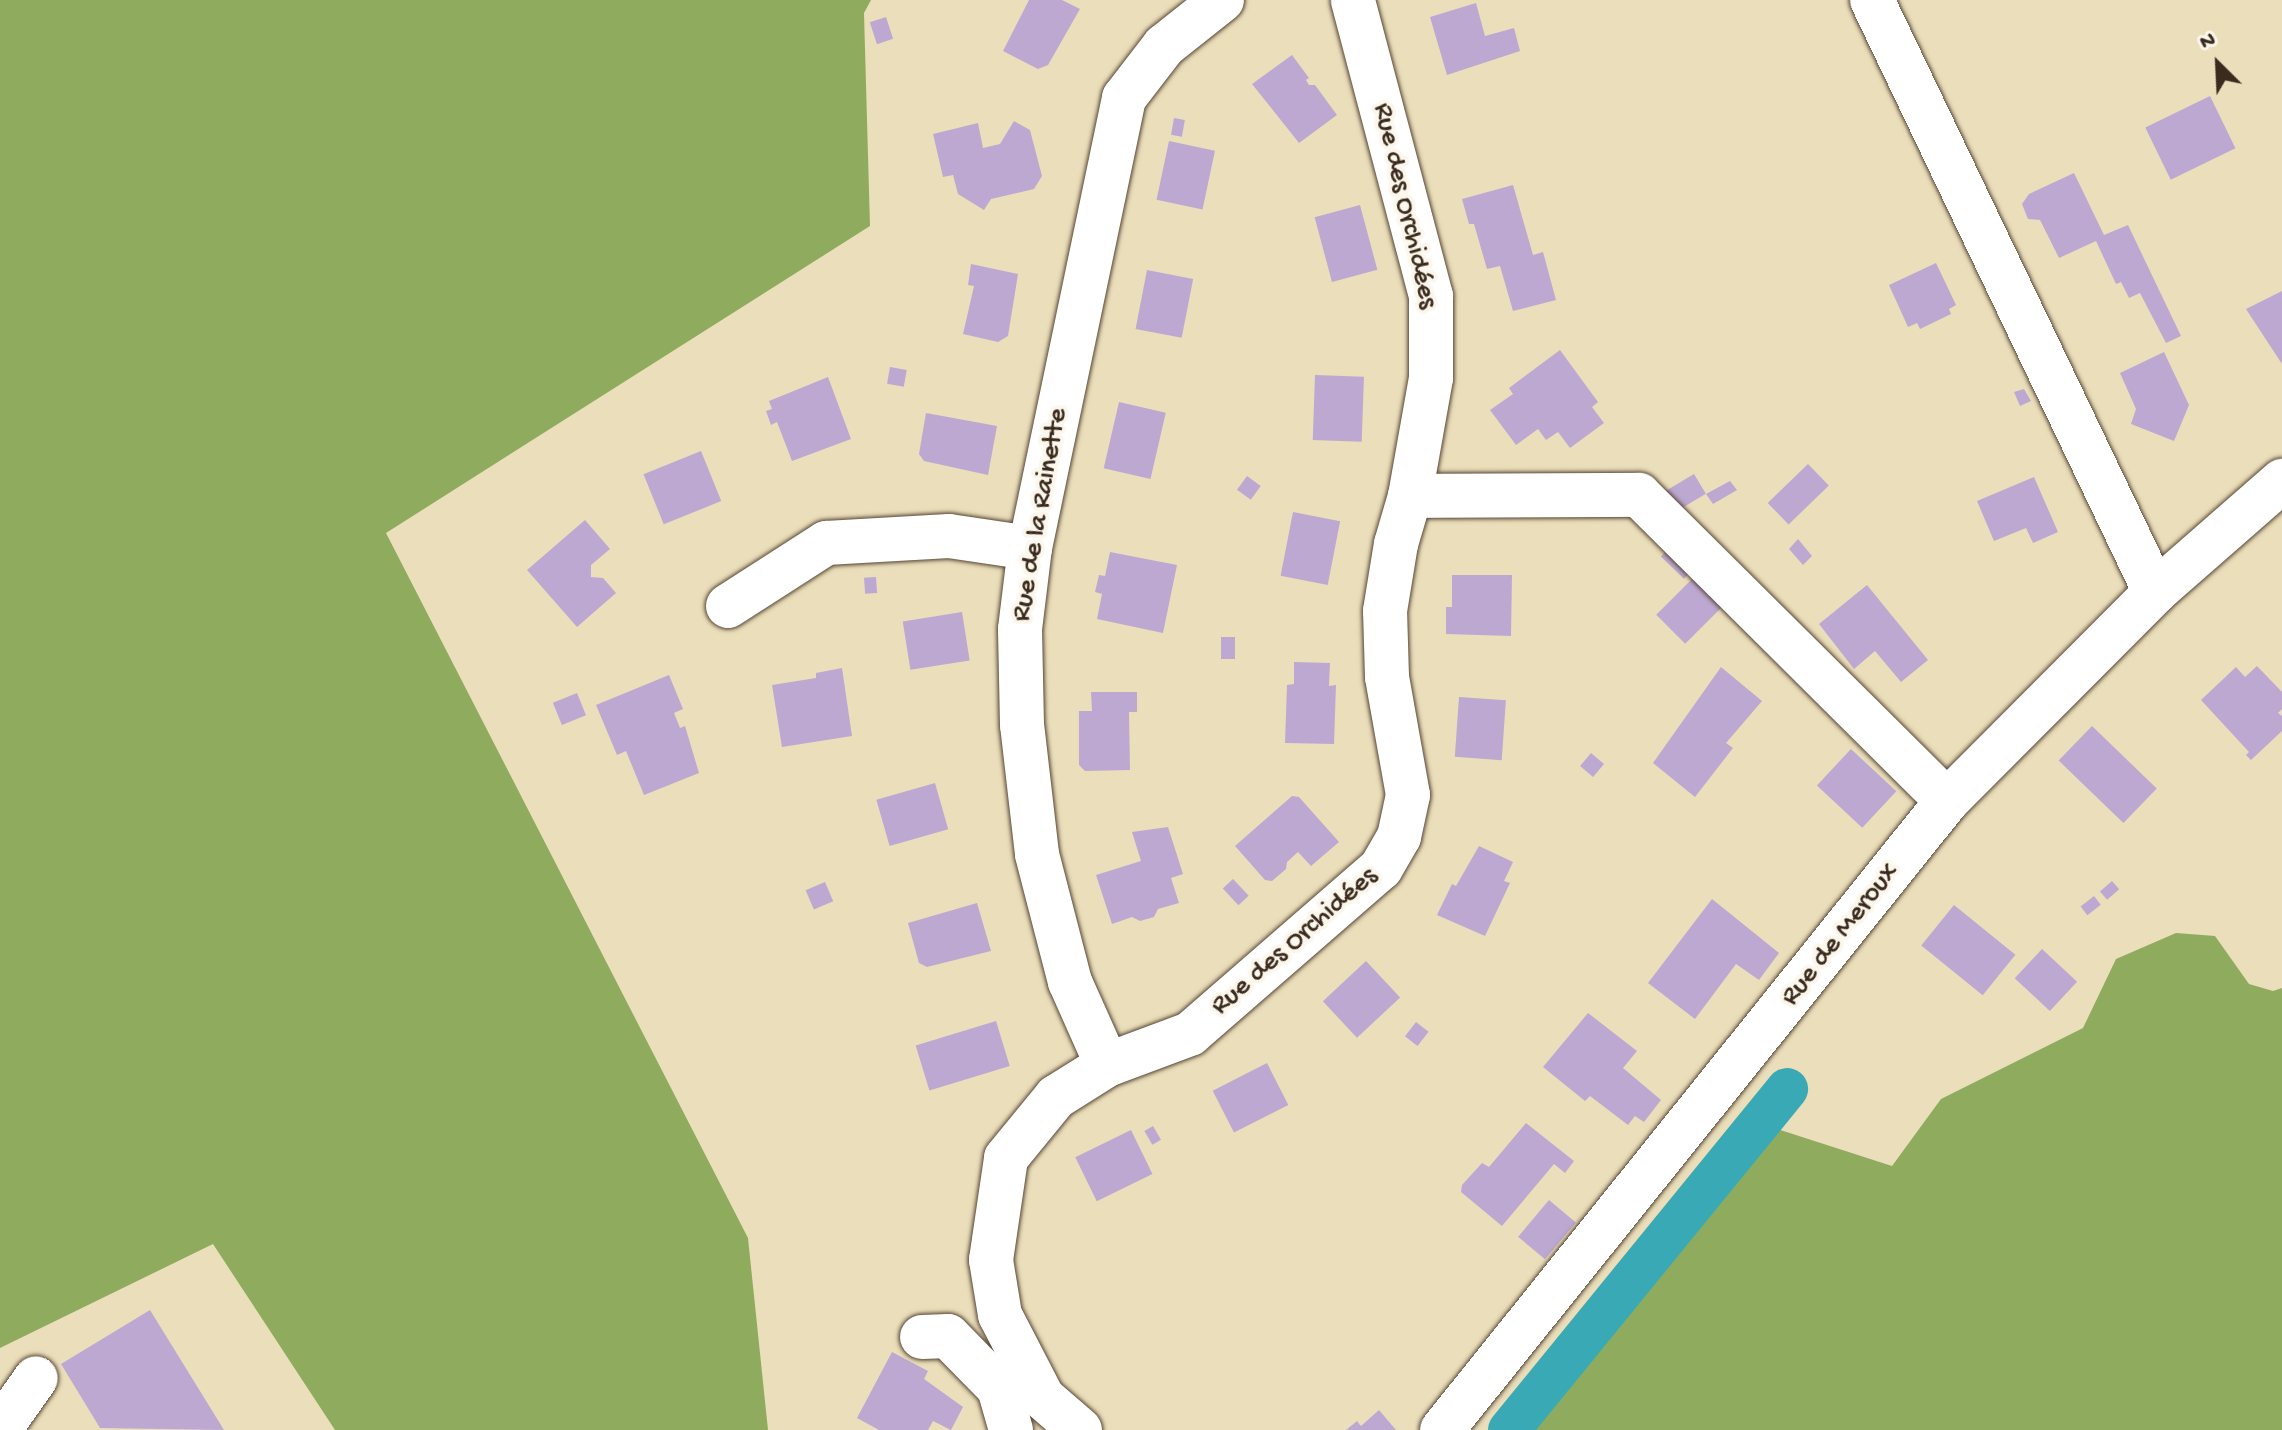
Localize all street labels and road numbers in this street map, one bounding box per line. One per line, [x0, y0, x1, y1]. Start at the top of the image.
street label: Rue des Orchidées [1364, 100, 1444, 312]
street label: Rue de la Rainette [1006, 406, 1076, 624]
street label: Rue de Meroux [1775, 857, 1907, 1013]
street label: Rue des Orchidées [1205, 861, 1385, 1023]

